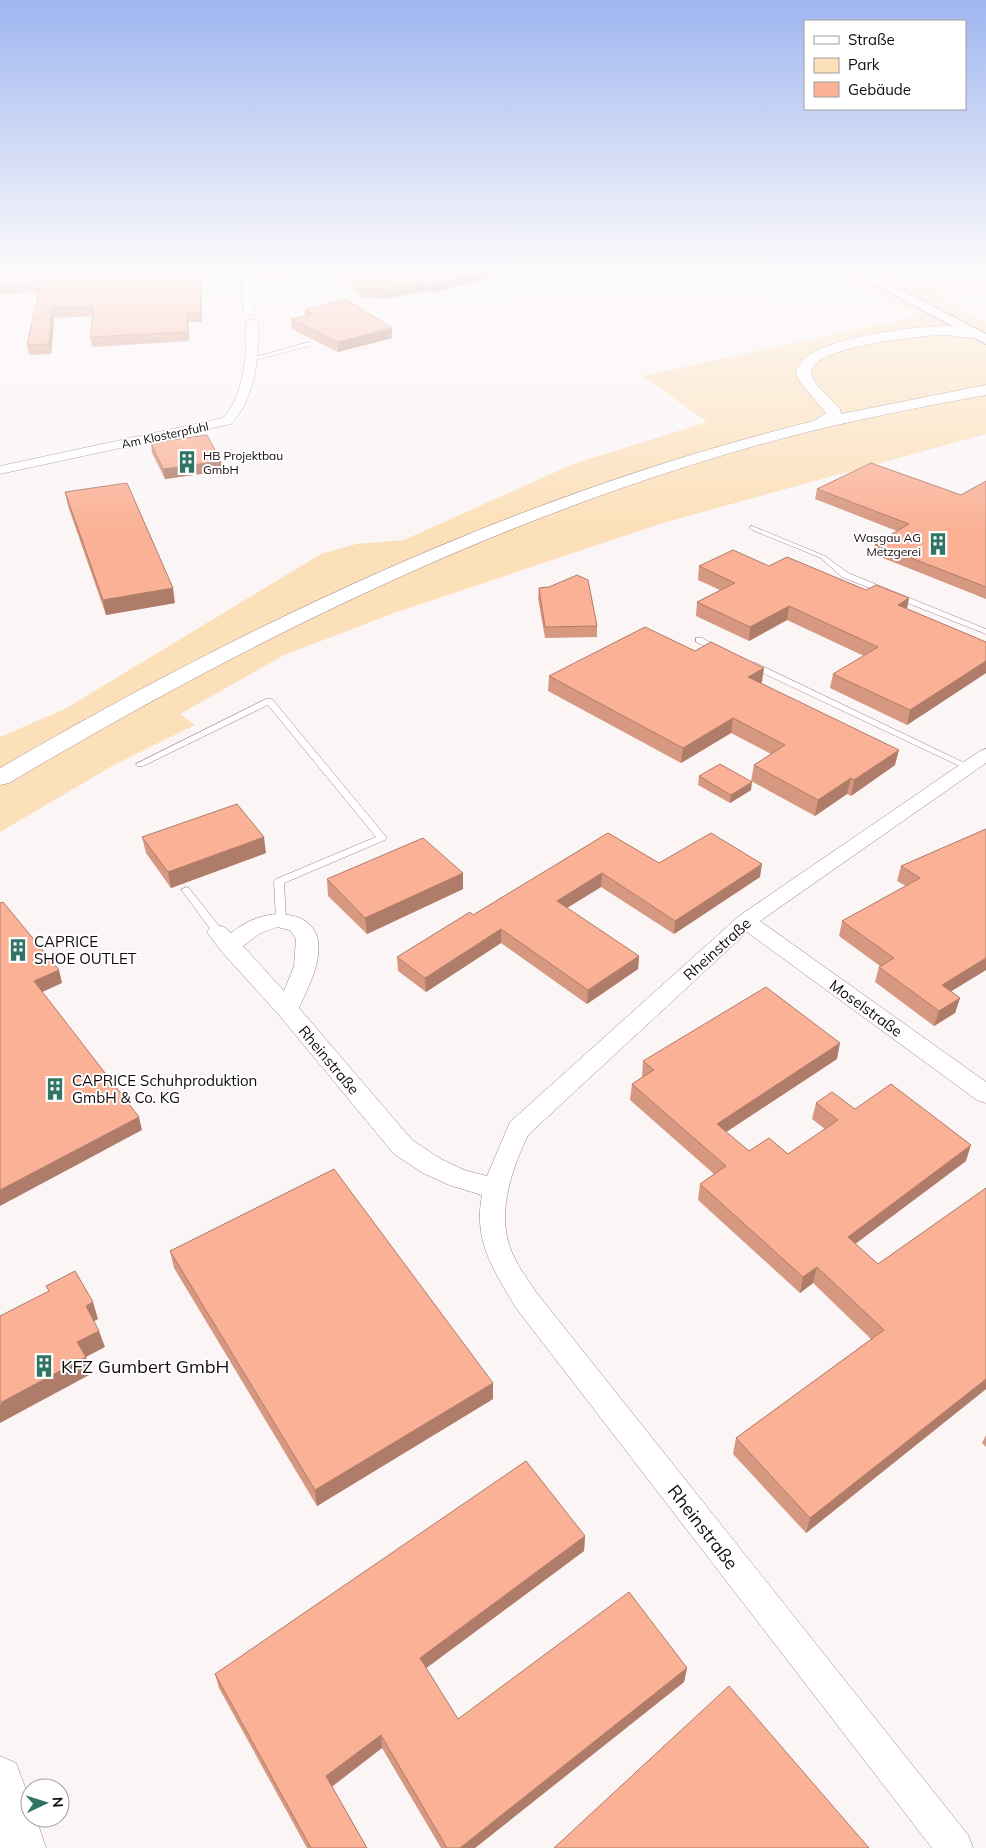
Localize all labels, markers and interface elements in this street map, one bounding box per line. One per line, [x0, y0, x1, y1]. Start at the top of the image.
legend [804, 20, 966, 110]
text: Straße [848, 30, 895, 49]
text: Park [848, 55, 880, 74]
text: Gebäude [848, 80, 911, 99]
street label: Am Klosterpfuhl [120, 418, 210, 452]
place label: HB Projektbau GmbH [203, 448, 283, 477]
building icon: HB Projektbau GmbH [174, 449, 200, 475]
place label: Wasgau AG Metzgerei [853, 530, 921, 559]
building icon: Wasgau AG Metzgerei [925, 531, 951, 557]
street label: Rheinstraße [679, 914, 755, 984]
place label: CAPRICE SHOE OUTLET [34, 932, 137, 968]
building icon: CAPRICE SHOE OUTLET [5, 937, 31, 963]
street label: Moselstraße [826, 975, 906, 1041]
street label: Rheinstraße [295, 1022, 363, 1098]
place label: CAPRICE Schuhproduktion GmbH & Co. KG [72, 1071, 257, 1107]
building icon: CAPRICE Schuhproduktion GmbH & Co. KG [42, 1076, 68, 1102]
building icon: KFZ Gumbert GmbH [31, 1353, 57, 1379]
place label: KFZ Gumbert GmbH [61, 1355, 229, 1378]
street label: Rheinstraße [663, 1480, 743, 1574]
north arrow [20, 1778, 70, 1828]
text: N [49, 1796, 67, 1808]

